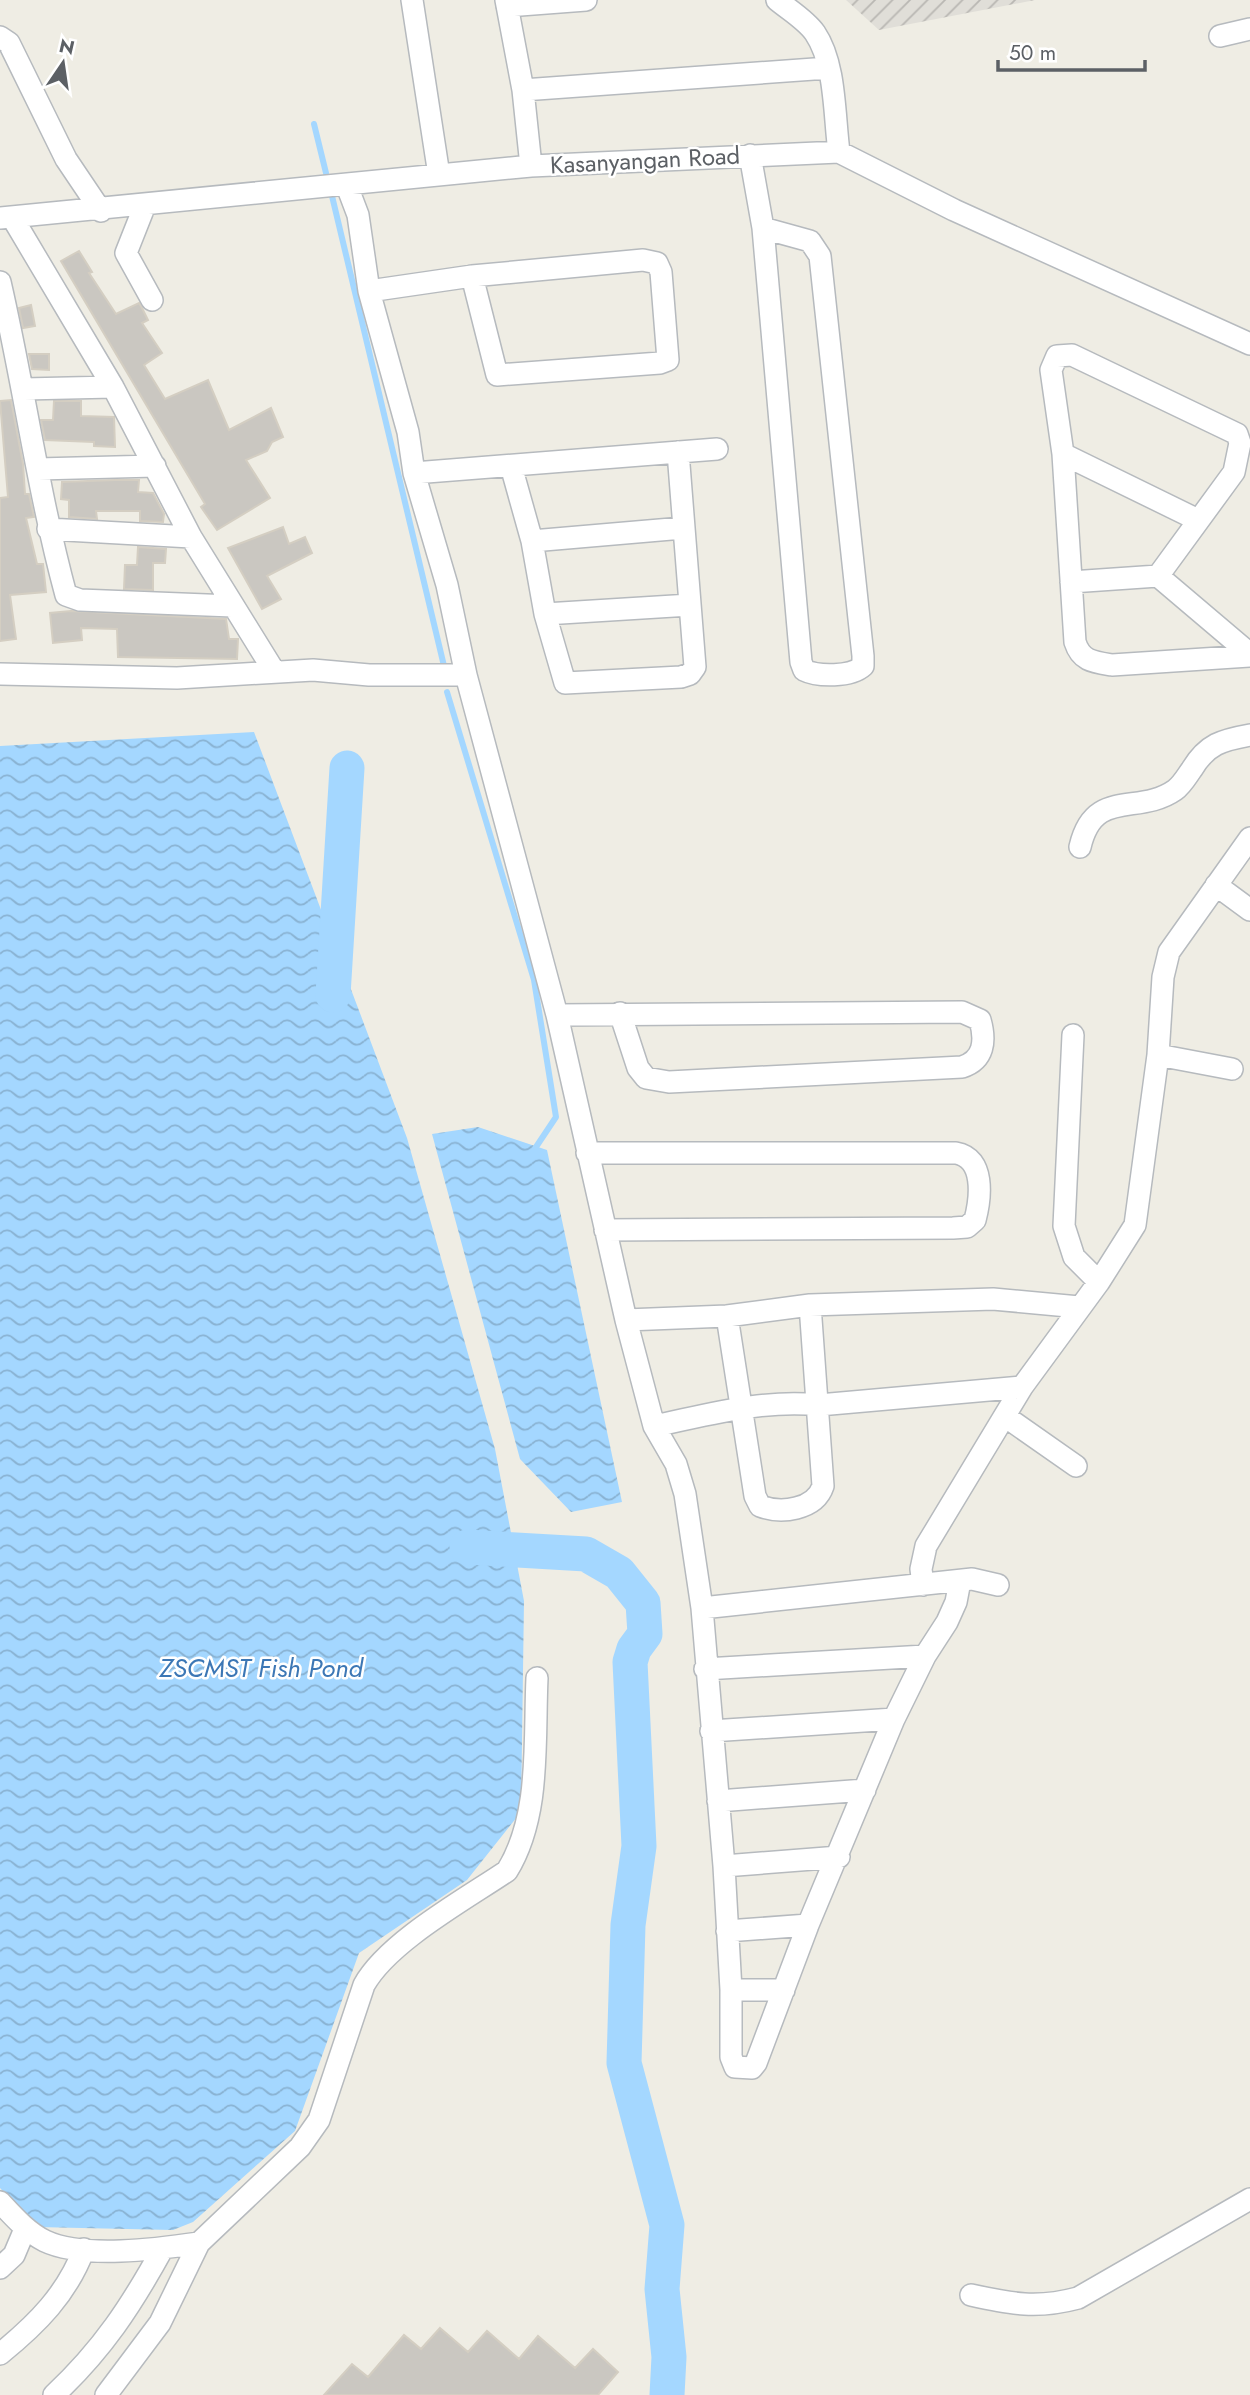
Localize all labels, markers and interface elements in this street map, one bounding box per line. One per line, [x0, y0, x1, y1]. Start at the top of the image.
north arrow [28, 28, 98, 98]
scale bar [998, 28, 1145, 72]
text: N [56, 32, 77, 62]
text: 50 m [1009, 38, 1056, 68]
street label: Kasanyangan Road [549, 138, 741, 182]
water label: ZSCMST Fish Pond [158, 1649, 364, 1687]

